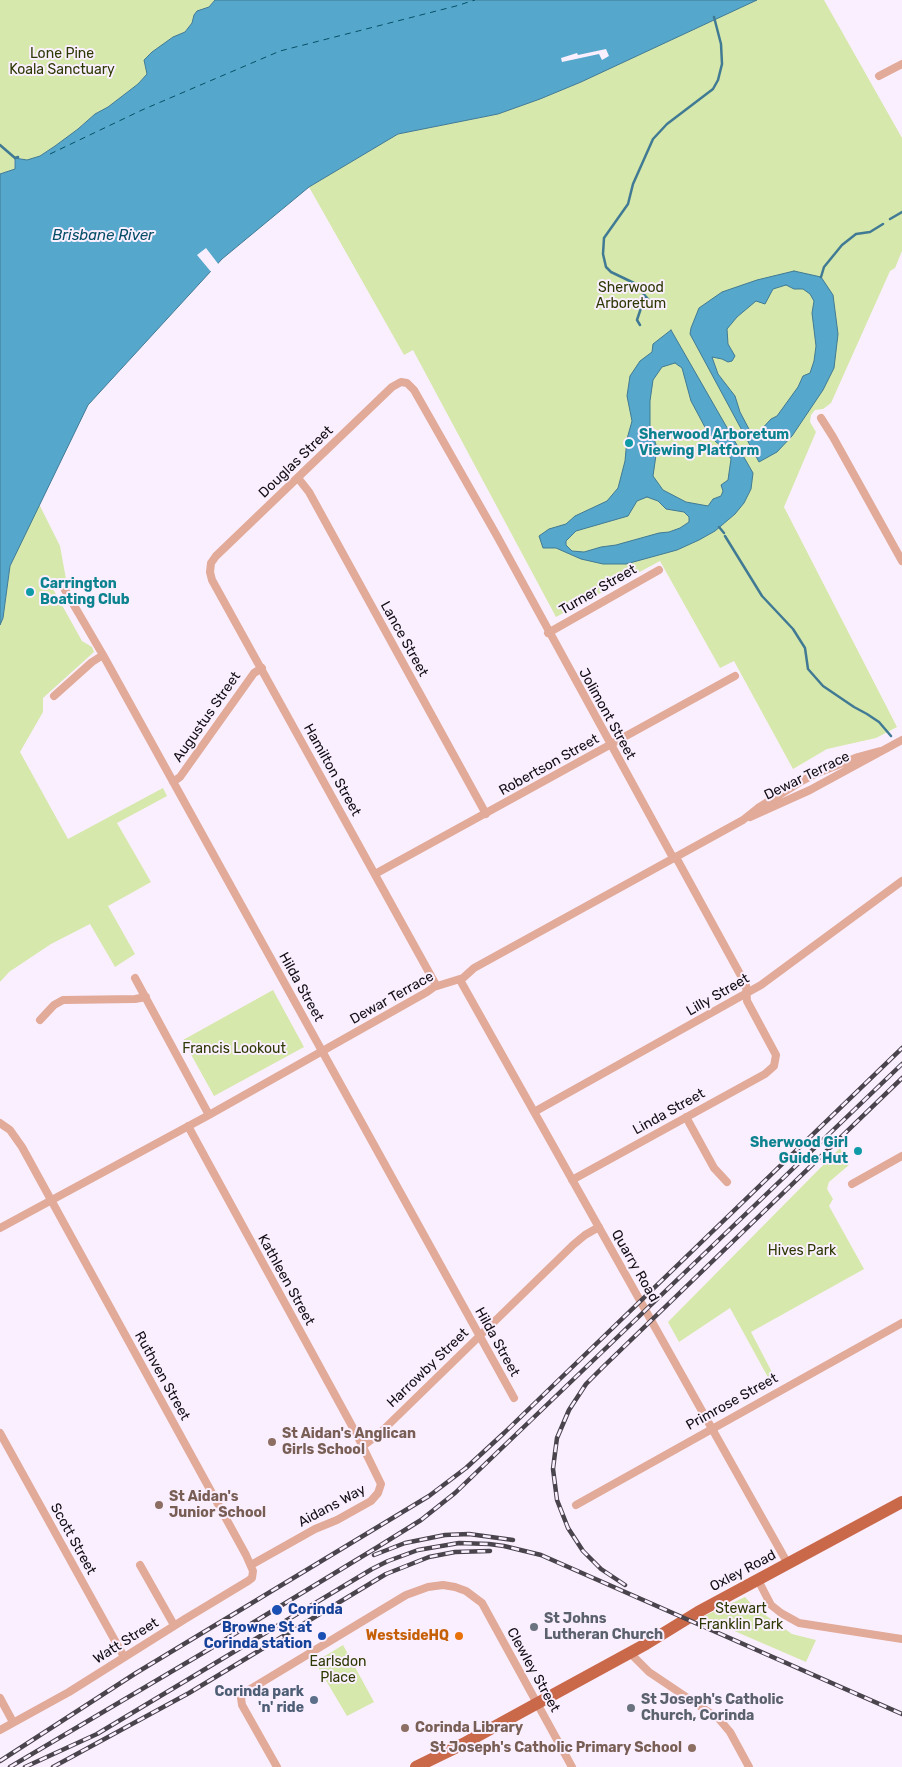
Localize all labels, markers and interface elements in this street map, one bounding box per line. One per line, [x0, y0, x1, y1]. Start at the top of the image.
park label: Lone Pine Koala Sanctuary [9, 46, 115, 78]
water label: Brisbane River [52, 227, 154, 245]
park label: Sherwood Arboretum [596, 280, 666, 312]
street label: Douglas Street [255, 422, 337, 502]
place label: Sherwood Arboretum Viewing Platform [639, 427, 789, 460]
marker: Sherwood Arboretum Viewing Platform [623, 437, 635, 449]
street label: Turner Street [556, 561, 640, 619]
place label: Carrington Boating Club [40, 576, 130, 608]
marker: Carrington Boating Club [24, 586, 36, 598]
street label: Lance Street [376, 598, 432, 680]
street label: Jolimont Street [575, 665, 639, 763]
street label: Augustus Street [170, 669, 244, 765]
street label: Hamilton Street [300, 721, 364, 819]
street label: Robertson Street [496, 731, 602, 799]
street label: Dewar Terrace [761, 748, 853, 804]
street label: Hilda Street [275, 949, 327, 1025]
street label: Dewar Terrace [347, 968, 437, 1028]
street label: Lilly Street [684, 970, 752, 1020]
park label: Francis Lookout [182, 1041, 286, 1057]
street label: Linda Street [630, 1085, 708, 1139]
place label: Sherwood Girl Guide Hut [750, 1135, 848, 1168]
marker: Sherwood Girl Guide Hut [852, 1145, 864, 1157]
street label: Quarry Road [608, 1227, 662, 1305]
street label: Kathleen Street [254, 1232, 318, 1328]
park label: Hives Park [768, 1243, 836, 1259]
street label: Hilda Street [471, 1304, 523, 1380]
street label: Harrowby Street [384, 1325, 472, 1411]
street label: Ruthven Street [131, 1329, 193, 1423]
street label: Primrose Street [683, 1370, 781, 1434]
place label: St Aidan's Anglican Girls School [282, 1426, 416, 1458]
marker: St Aidan's Anglican Girls School [266, 1436, 278, 1448]
street label: Aidans Way [295, 1481, 369, 1531]
place label: St Aidan's Junior School [169, 1489, 266, 1521]
marker: St Aidan's Junior School [153, 1499, 165, 1511]
street label: Scott Street [46, 1500, 100, 1578]
street label: Oxley Road [707, 1547, 779, 1595]
park label: Stewart Franklin Park [699, 1601, 783, 1634]
place label: Corinda [288, 1602, 343, 1618]
marker: Corinda [270, 1603, 284, 1617]
place label: St Johns Lutheran Church [544, 1611, 663, 1644]
street label: Watt Street [90, 1614, 162, 1668]
place label: Browne St at Corinda station [204, 1620, 312, 1652]
marker: St Johns Lutheran Church [528, 1621, 540, 1633]
street label: Clewley Street [503, 1625, 563, 1715]
place label: WestsideHQ [366, 1628, 449, 1644]
marker: Browne St at Corinda station [316, 1630, 328, 1642]
marker: WestsideHQ [453, 1630, 465, 1642]
park label: Earlsdon Place [310, 1654, 366, 1686]
place label: Corinda park 'n' ride [215, 1684, 304, 1716]
place label: St Joseph's Catholic Church, Corinda [641, 1692, 784, 1724]
marker: Corinda park 'n' ride [308, 1694, 320, 1706]
marker: St Joseph's Catholic Church, Corinda [625, 1702, 637, 1714]
place label: Corinda Library [415, 1720, 523, 1736]
marker: Corinda Library [399, 1722, 411, 1734]
place label: St Joseph's Catholic Primary School [430, 1740, 682, 1756]
marker: St Joseph's Catholic Primary School [686, 1742, 698, 1754]

